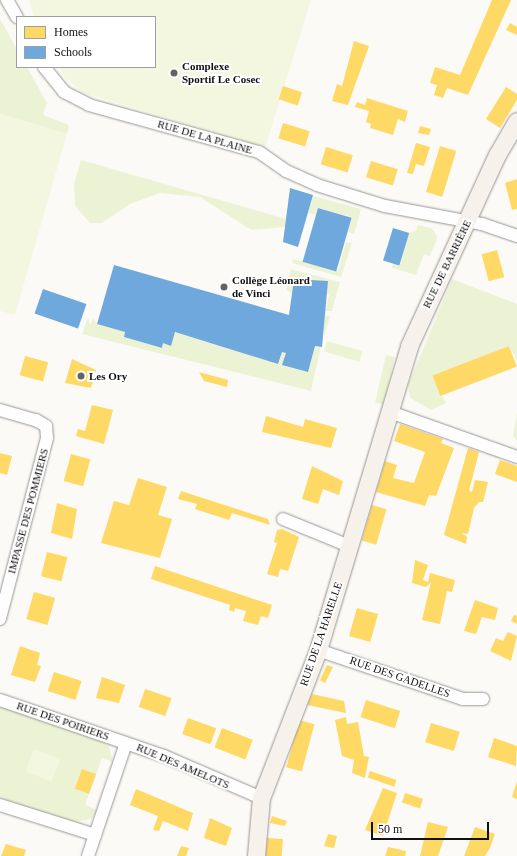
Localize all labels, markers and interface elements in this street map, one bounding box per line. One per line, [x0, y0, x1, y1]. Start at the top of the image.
legend [16, 16, 156, 68]
text: Homes [54, 25, 88, 39]
text: Schools [54, 45, 92, 59]
place label: Complexe Sportif Le Cosec [182, 60, 260, 86]
marker: Complexe Sportif Le Cosec [169, 68, 179, 78]
street label: RUE DE LA PLAINE [156, 117, 254, 157]
street label: RUE DE BARRIÈRE [420, 218, 474, 310]
place label: Collège Léonard de Vinci [232, 274, 310, 300]
marker: Collège Léonard de Vinci [219, 282, 229, 292]
place label: Les Ory [89, 369, 127, 383]
marker: Les Ory [76, 371, 86, 381]
street label: IMPASSE DES POMMIERS [5, 447, 51, 575]
street label: RUE DE LA HARELLE [297, 580, 345, 688]
street label: RUE DES GADELLES [348, 654, 452, 700]
street label: RUE DES POIRIERS [15, 699, 111, 743]
street label: RUE DES AMELOTS [134, 740, 232, 792]
scale bar [373, 814, 491, 840]
text: 50 m [378, 822, 402, 836]

